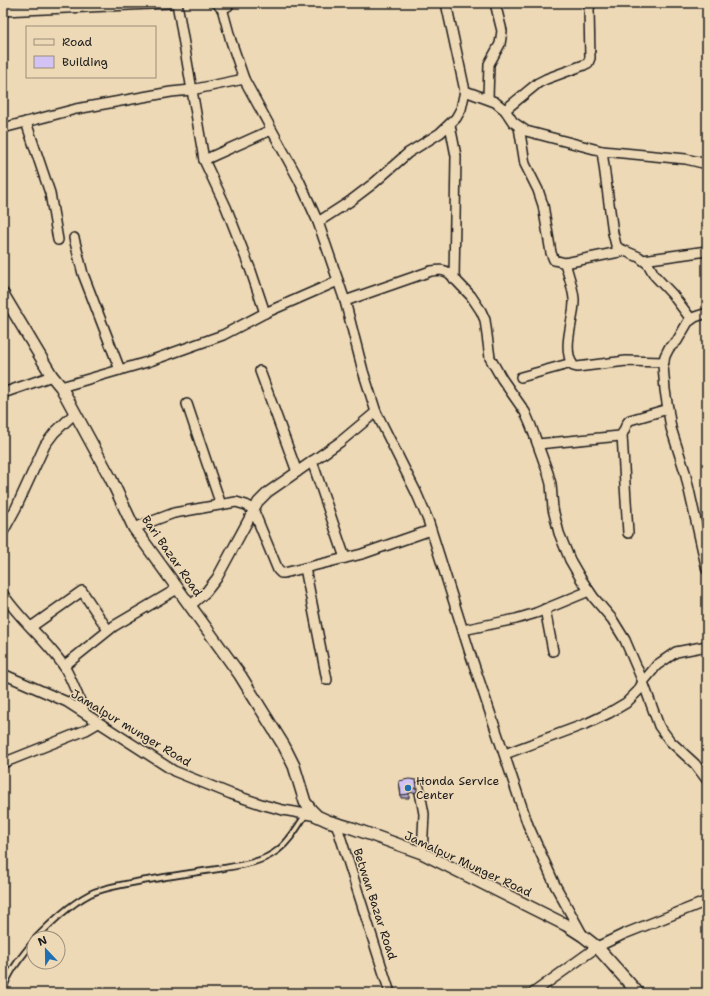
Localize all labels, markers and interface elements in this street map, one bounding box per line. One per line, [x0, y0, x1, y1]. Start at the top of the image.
legend [26, 26, 156, 78]
text: Road [62, 34, 93, 50]
text: Building [62, 54, 108, 70]
street label: Bari Bazar Road [138, 512, 206, 600]
street label: Jamalpur munger Road [68, 686, 194, 770]
place label: Honda Service Center [416, 773, 500, 803]
marker: Honda Service Center [403, 783, 413, 793]
street label: Jamalpur Munger Road [402, 827, 534, 901]
street label: Betwan Bazar Road [349, 846, 401, 962]
north arrow [26, 930, 66, 970]
text: N [36, 932, 50, 950]

